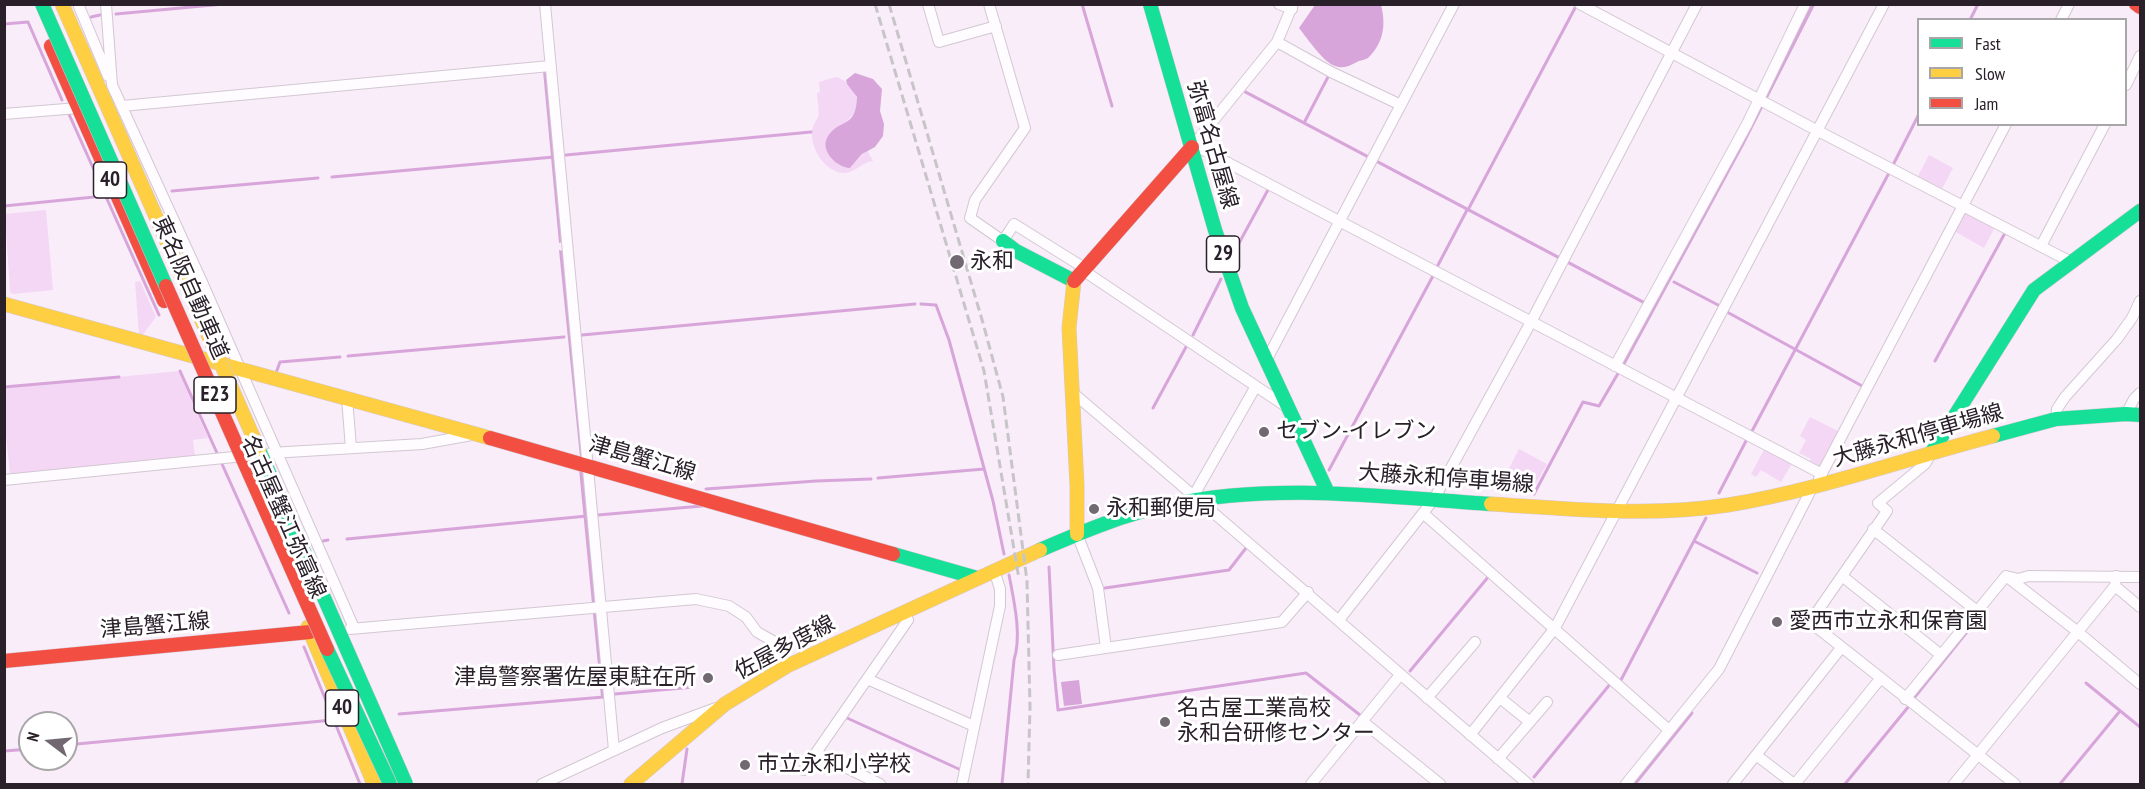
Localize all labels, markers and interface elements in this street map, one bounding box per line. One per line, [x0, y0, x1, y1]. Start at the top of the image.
legend [1917, 18, 2127, 126]
text: Fast [1975, 32, 2001, 55]
text: Slow [1975, 62, 2005, 85]
street label: 弥富名古屋線 [1181, 78, 1243, 212]
text: Jam [1975, 92, 1998, 115]
road number: 40 [94, 162, 126, 198]
street label: 東名阪自動車道 [147, 212, 233, 364]
road number: 29 [1206, 236, 1240, 272]
place label: 永和 [970, 249, 1014, 275]
marker: 永和 [948, 253, 966, 271]
road number: E23 [194, 377, 236, 413]
street label: 大藤永和停車場線 [1830, 399, 2006, 473]
place label: セブン-イレブン [1276, 419, 1436, 445]
marker: セブン-イレブン [1257, 425, 1271, 439]
street label: 名古屋蟹江弥富線 [235, 431, 331, 603]
street label: 津島蟹江線 [585, 431, 699, 487]
street label: 大藤永和停車場線 [1357, 460, 1535, 498]
place label: 永和郵便局 [1106, 496, 1216, 522]
marker: 永和郵便局 [1087, 502, 1101, 516]
street label: 津島蟹江線 [99, 608, 211, 644]
place label: 愛西市立永和保育園 [1789, 609, 1987, 635]
street label: 佐屋多度線 [730, 611, 840, 685]
marker: 愛西市立永和保育園 [1770, 615, 1784, 629]
place label: 津島警察署佐屋東駐在所 [454, 665, 696, 691]
marker: 津島警察署佐屋東駐在所 [701, 671, 715, 685]
road number: 40 [326, 690, 358, 726]
place label: 名古屋工業高校 永和台研修センター [1177, 696, 1375, 748]
north arrow [18, 711, 78, 771]
marker: 名古屋工業高校 永和台研修センター [1158, 715, 1172, 729]
text: N [22, 730, 43, 744]
place label: 市立永和小学校 [757, 752, 911, 778]
marker: 市立永和小学校 [738, 758, 752, 772]

